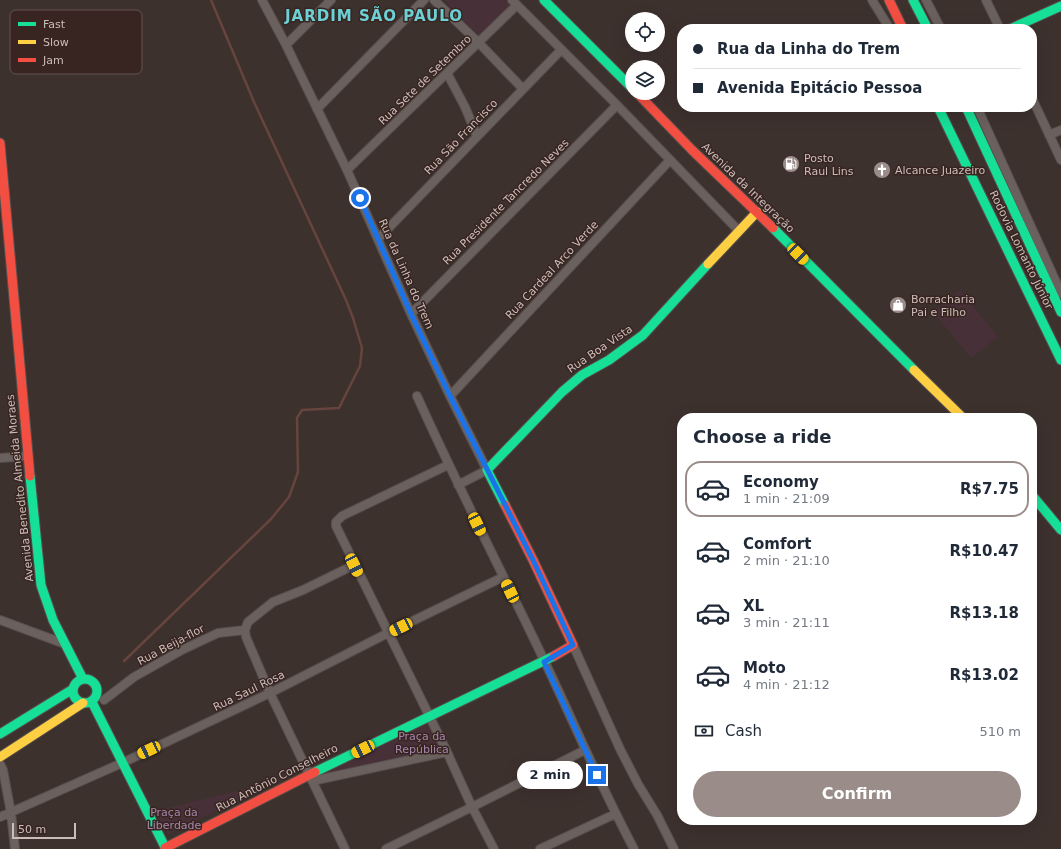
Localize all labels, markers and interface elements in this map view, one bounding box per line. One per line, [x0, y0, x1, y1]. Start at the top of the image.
district label: JARDIM SÃO PAULO [284, 6, 463, 25]
legend [10, 10, 142, 74]
map controls [625, 12, 665, 100]
button: locate [625, 12, 665, 52]
text: Fast [43, 18, 66, 31]
street label: Rua Sete de Setembro [376, 32, 474, 128]
text: Slow [43, 36, 69, 49]
text: Rua da Linha do Trem [717, 40, 900, 58]
text: Jam [42, 54, 64, 67]
button: layers [625, 60, 665, 100]
text: Avenida Epitácio Pessoa [717, 79, 922, 97]
street label: Rua São Francisco [422, 96, 500, 177]
street label: Rua Presidente Tancredo Neves [440, 136, 572, 268]
street label: Avenida da Integração [699, 140, 797, 236]
place label: Posto Raul Lins [804, 152, 854, 178]
fuel station icon: Posto Raul Lins [781, 154, 801, 174]
church icon: Alcance Juazeiro [872, 160, 892, 180]
place label: Alcance Juazeiro [895, 164, 985, 177]
street label: Rodovia Lomanto Júnior [987, 188, 1056, 312]
route start [351, 189, 369, 207]
street label: Rua da Linha do Trem [376, 217, 436, 331]
street label: Rua Cardeal Arco Verde [503, 218, 601, 322]
car [785, 241, 811, 267]
place label: Borracharia Pai e Filho [911, 293, 975, 319]
shop icon: Borracharia Pai e Filho [888, 295, 908, 315]
street label: Rua Boa Vista [565, 322, 635, 376]
street label: Avenida Benedito Almeida Moraes [4, 393, 36, 582]
text: Choose a ride [693, 426, 832, 447]
icon: car [695, 471, 731, 507]
text: Economy [743, 473, 819, 491]
text: R$7.75 [960, 480, 1019, 498]
text: 1 min · 21:09 [743, 491, 830, 506]
car [466, 511, 488, 537]
icon: car [695, 533, 731, 569]
text: Comfort [743, 535, 811, 553]
text: R$10.47 [950, 542, 1019, 560]
car [343, 552, 365, 578]
text: 2 min · 21:10 [743, 553, 830, 568]
car [499, 578, 521, 604]
icon: car [695, 595, 731, 631]
text: XL [743, 597, 764, 615]
text: R$13.18 [950, 604, 1019, 622]
text: 3 min · 21:11 [743, 615, 830, 630]
car [388, 616, 414, 638]
street label: Rua Beija-flor [135, 622, 207, 668]
icon: car [695, 657, 731, 693]
text: Moto [743, 659, 786, 677]
text: R$13.02 [950, 666, 1019, 684]
street label: Rua Saul Rosa [211, 668, 287, 714]
text: 4 min · 21:12 [743, 677, 830, 692]
icon: cash [693, 720, 715, 742]
text: Cash [725, 722, 762, 740]
text: 510 m [979, 724, 1021, 739]
park label: Praça da República [395, 730, 449, 756]
car [350, 738, 376, 760]
car [136, 739, 162, 761]
street label: Rua Antônio Conselheiro [214, 741, 340, 814]
callout: 2 min [517, 761, 583, 789]
route end [588, 766, 606, 784]
text: 2 min [530, 767, 570, 782]
button: Confirm [693, 771, 1021, 817]
park label: Praça da Liberdade [147, 806, 202, 832]
scale bar [12, 821, 76, 840]
text: 50 m [18, 823, 46, 836]

